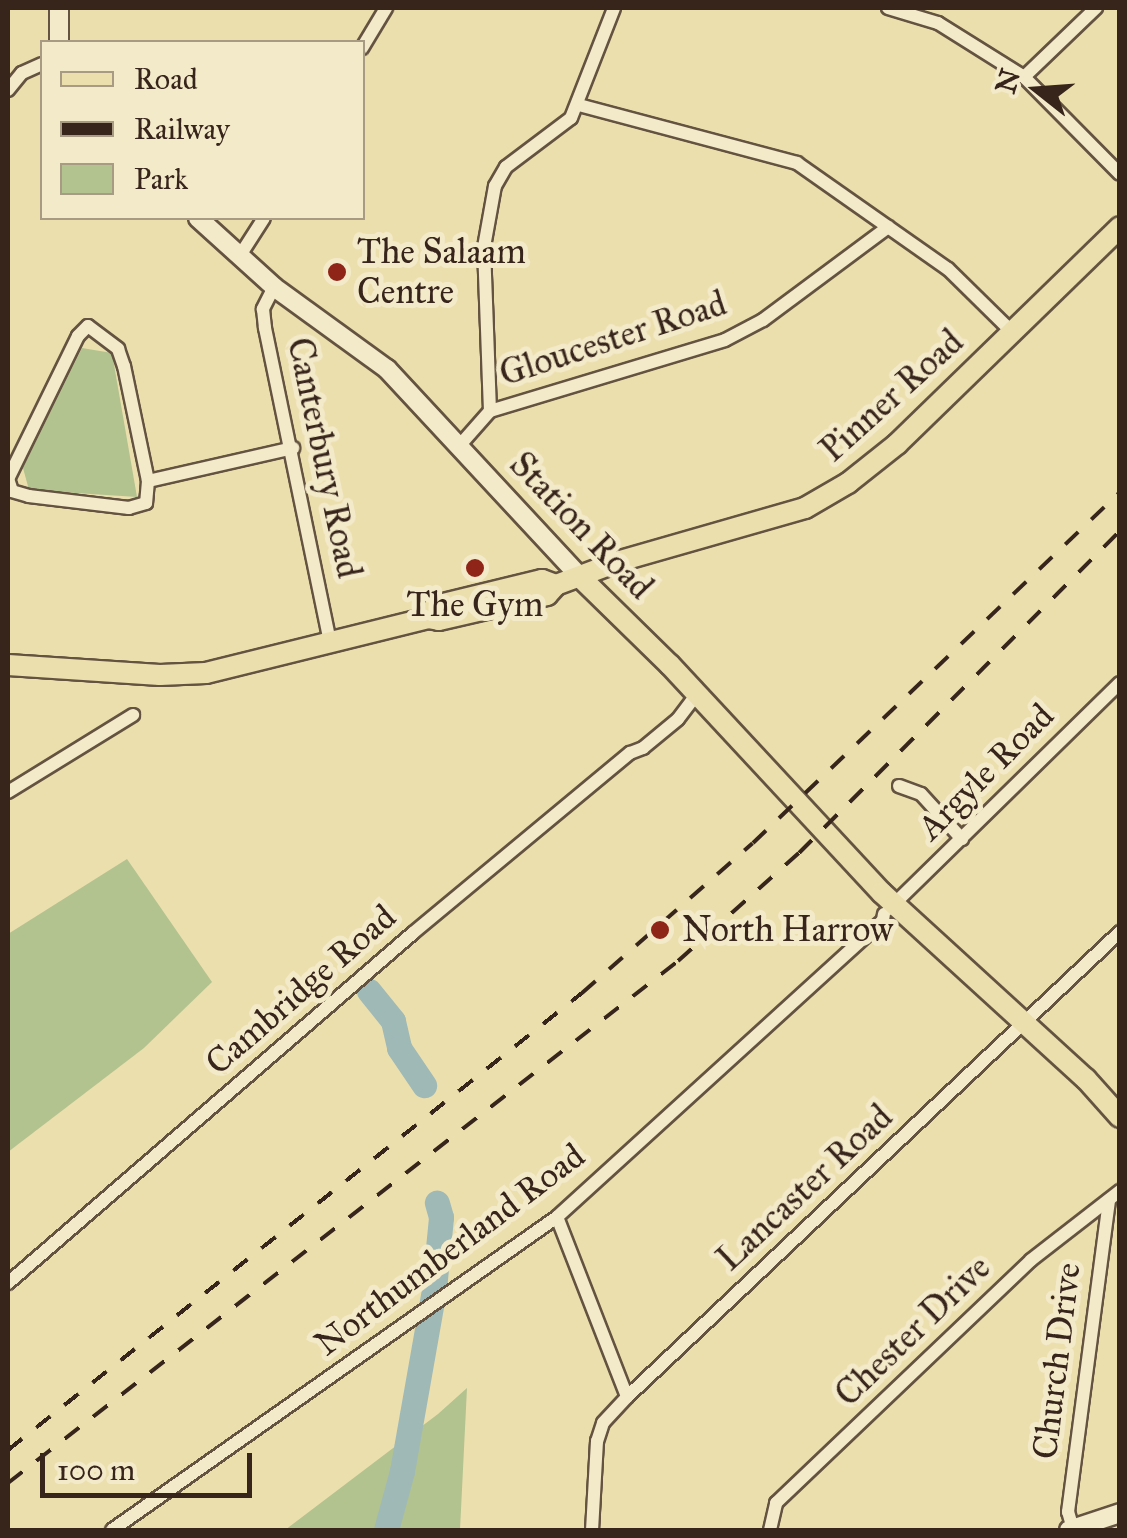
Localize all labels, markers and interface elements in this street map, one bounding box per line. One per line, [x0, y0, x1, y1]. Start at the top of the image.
legend [40, 40, 365, 220]
north arrow [987, 40, 1087, 140]
text: Road [134, 61, 198, 97]
text: N [988, 65, 1028, 98]
text: Railway [134, 111, 230, 147]
text: Park [134, 161, 188, 197]
place label: The Salaam Centre [357, 231, 526, 313]
marker: The Salaam Centre [326, 261, 348, 283]
street label: Gloucester Road [494, 283, 732, 395]
street label: Pinner Road [812, 321, 972, 471]
street label: Canterbury Road [278, 334, 370, 582]
street label: Station Road [501, 444, 661, 608]
marker: The Gym [464, 557, 486, 579]
place label: The Gym [407, 584, 543, 626]
street label: Argyle Road [909, 695, 1063, 849]
street label: Cambridge Road [197, 896, 405, 1084]
place label: North Harrow [682, 909, 893, 951]
marker: North Harrow [647, 917, 673, 943]
street label: Lancaster Road [709, 1096, 901, 1280]
street label: Northumberland Road [307, 1135, 593, 1365]
street label: Chester Drive [827, 1247, 999, 1415]
street label: Church Drive [1024, 1260, 1090, 1462]
scale bar [45, 1433, 258, 1495]
text: 100 m [57, 1452, 135, 1488]

